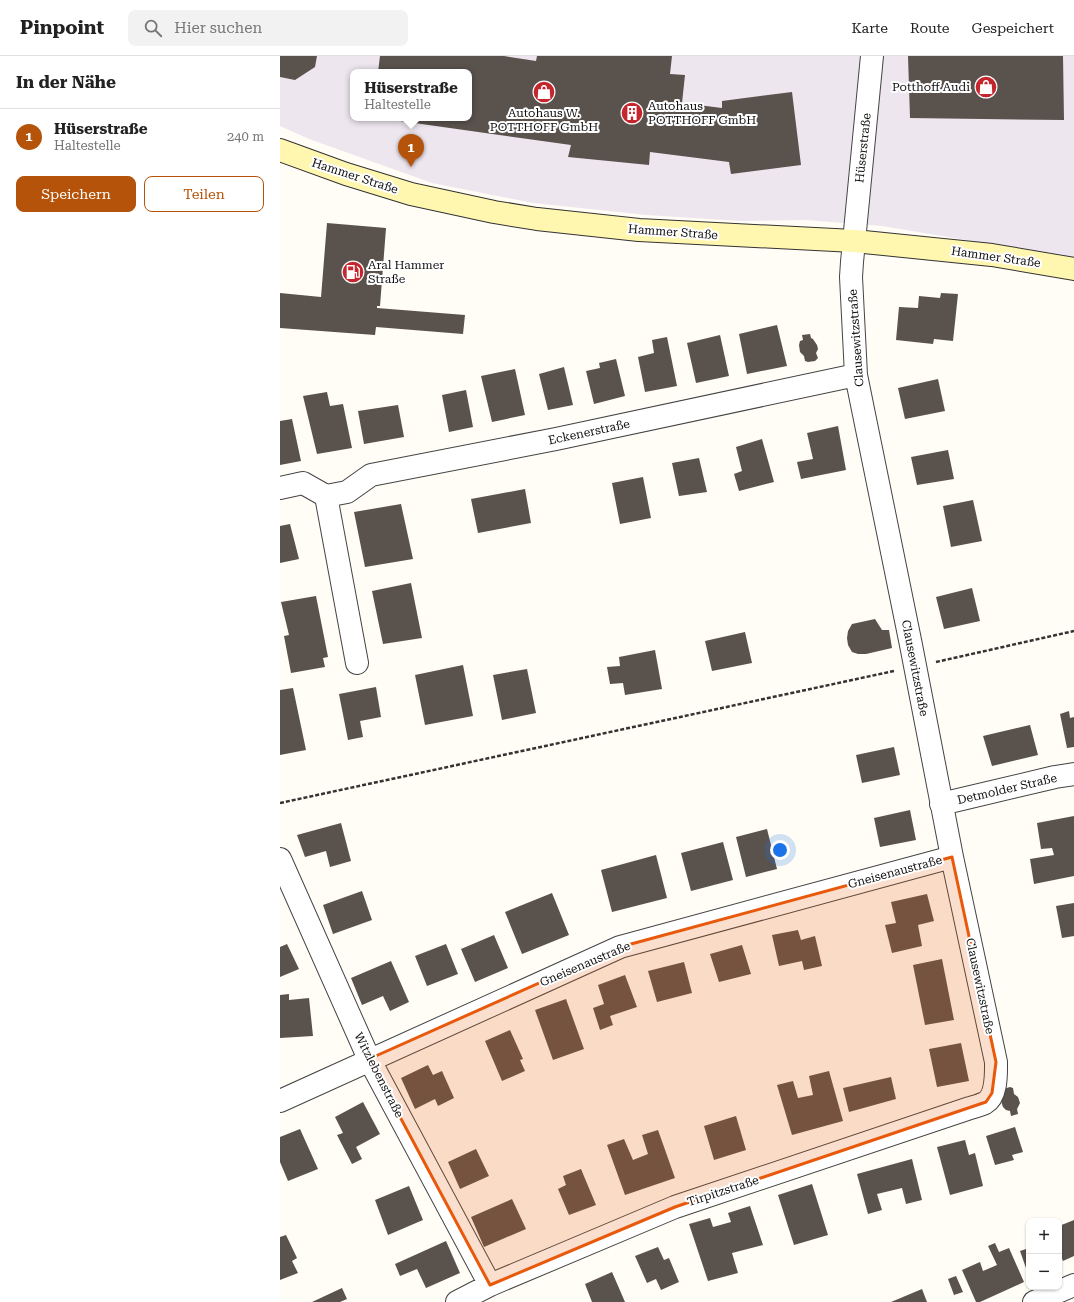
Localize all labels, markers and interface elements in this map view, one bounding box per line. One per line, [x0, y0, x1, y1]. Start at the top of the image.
search box [128, 10, 408, 46]
text: Pinpoint [20, 16, 104, 39]
icon: search [142, 17, 164, 39]
text: Hier suchen [174, 19, 262, 37]
text: Karte [852, 20, 888, 36]
text: Route [910, 20, 950, 36]
text: Gespeichert [972, 20, 1054, 36]
popup [350, 69, 472, 121]
text: In der Nähe [16, 72, 116, 92]
shop icon: Potthoff Audi [973, 74, 999, 100]
text: Hüserstraße [364, 79, 458, 97]
shop icon: Autohaus W. POTTHOFF GmbH [531, 79, 557, 105]
place label: Potthoff Audi [892, 80, 970, 94]
text: Haltestelle [364, 97, 431, 112]
place label: Autohaus POTTHOFF GmbH [648, 99, 756, 127]
building icon: Autohaus POTTHOFF GmbH [619, 100, 645, 126]
place label: Autohaus W. POTTHOFF GmbH [490, 106, 598, 134]
street label: Hüserstraße [852, 112, 874, 184]
text: Hüserstraße [54, 120, 148, 138]
text: 1 [25, 129, 33, 144]
text: 240 m [227, 129, 264, 144]
pin: 1 [398, 134, 424, 167]
text: Haltestelle [54, 138, 121, 153]
street label: Hammer Straße [310, 155, 400, 197]
button: Speichern [16, 176, 136, 212]
button: Teilen [144, 176, 264, 212]
street label: Hammer Straße [628, 222, 719, 242]
street label: Hammer Straße [950, 244, 1042, 270]
place label: Aral Hammer Straße [368, 258, 444, 286]
fuel station icon: Aral Hammer Straße [340, 259, 366, 285]
street label: Clausewitzstraße [846, 288, 866, 387]
street label: Eckenerstraße [547, 416, 632, 447]
street label: Clausewitzstraße [899, 619, 931, 718]
street label: Detmolder Straße [956, 771, 1059, 807]
your location [770, 840, 790, 860]
street label: Gneisenaustraße [846, 853, 944, 891]
street label: Clausewitzstraße [963, 937, 997, 1036]
street label: Gneisenaustraße [538, 938, 633, 989]
street label: Witzlebenstraße [351, 1030, 407, 1120]
street label: Tirpitzstraße [685, 1173, 761, 1209]
map controls [1026, 1218, 1062, 1290]
button: + [1026, 1218, 1062, 1254]
button: − [1026, 1254, 1062, 1290]

